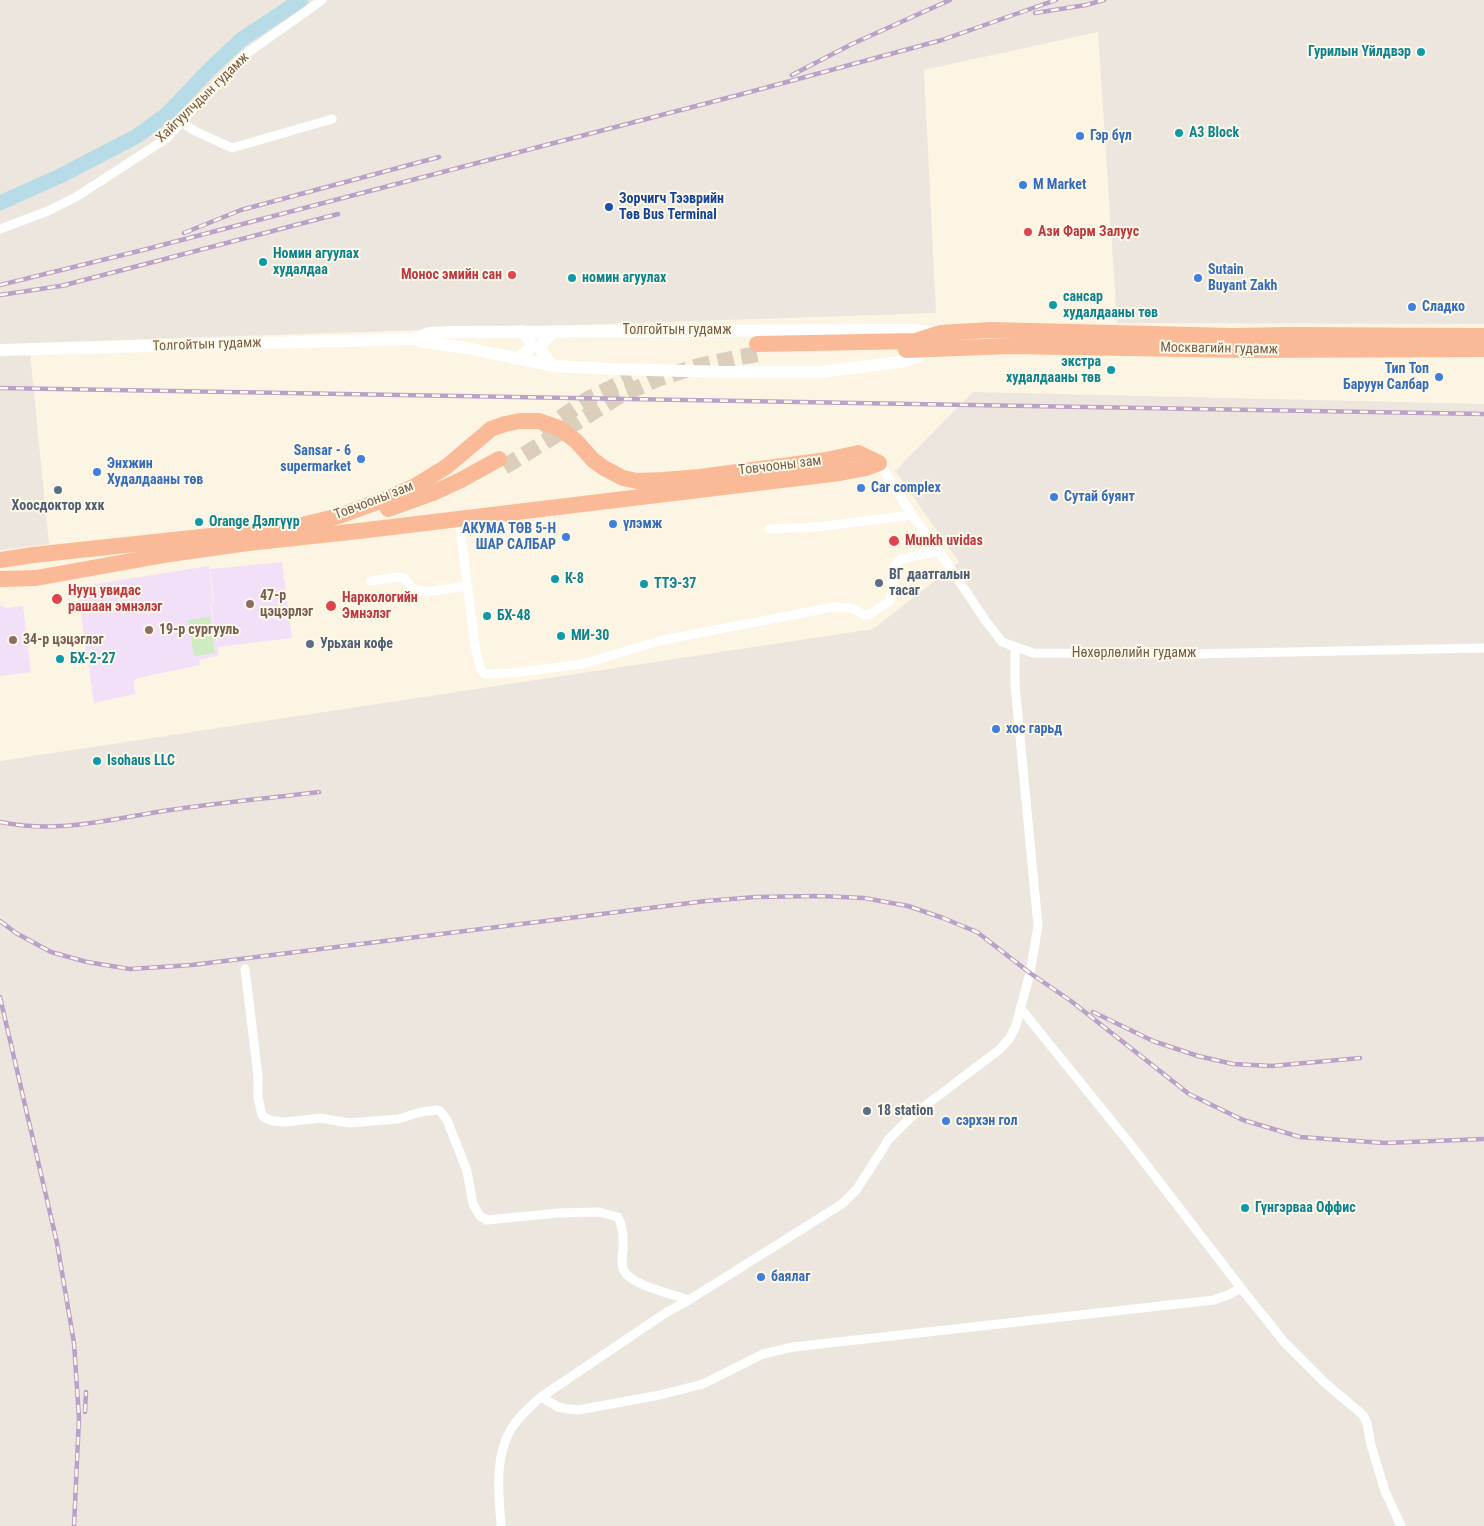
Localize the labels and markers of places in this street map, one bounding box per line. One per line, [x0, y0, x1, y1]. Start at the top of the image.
place label: Гурилын Үйлдвэр [1308, 44, 1411, 60]
marker: Гурилын Үйлдвэр [1415, 46, 1427, 58]
place label: A3 Block [1189, 125, 1239, 141]
marker: A3 Block [1173, 127, 1185, 139]
place label: Гэр бүл [1090, 128, 1132, 144]
marker: Гэр бүл [1074, 130, 1086, 142]
place label: М Market [1033, 177, 1086, 193]
marker: М Market [1017, 179, 1029, 191]
place label: Зорчигч Тээврийн Төв Bus Terminal [619, 191, 724, 223]
marker: Зорчигч Тээврийн Төв Bus Terminal [603, 201, 615, 213]
place label: Ази Фарм Залуус [1038, 224, 1139, 240]
marker: Ази Фарм Залуус [1022, 226, 1034, 238]
place label: Номин агуулах худалдаа [273, 246, 359, 278]
marker: Номин агуулах худалдаа [257, 256, 269, 268]
place label: Sutain Buyant Zakh [1208, 262, 1277, 294]
place label: Монос эмийн сан [401, 267, 502, 283]
marker: Монос эмийн сан [506, 269, 518, 281]
place label: номин агуулах [582, 270, 666, 286]
marker: номин агуулах [566, 272, 578, 284]
marker: Sutain Buyant Zakh [1192, 272, 1204, 284]
place label: сансар худалдааны төв [1063, 289, 1158, 322]
marker: сансар худалдааны төв [1047, 299, 1059, 311]
place label: Сладко [1422, 299, 1465, 315]
marker: Сладко [1406, 301, 1418, 313]
place label: экстра худалдааны төв [1006, 354, 1101, 387]
place label: Тип Топ Баруун Салбар [1343, 361, 1429, 394]
marker: экстра худалдааны төв [1105, 364, 1117, 376]
marker: Тип Топ Баруун Салбар [1433, 371, 1445, 383]
place label: Sansar - 6 supermarket [280, 443, 351, 476]
marker: Sansar - 6 supermarket [355, 453, 367, 465]
place label: Энхжин Худалдааны төв [107, 456, 203, 488]
marker: Энхжин Худалдааны төв [91, 466, 103, 478]
place label: Car complex [871, 480, 941, 496]
marker: Car complex [855, 482, 867, 494]
marker: Хоосдоктор ххк [52, 484, 64, 496]
place label: Сутай буянт [1064, 489, 1135, 505]
marker: Сутай буянт [1048, 491, 1060, 503]
place label: Хоосдоктор ххк [12, 498, 104, 514]
place label: Orange Дэлгүүр [209, 514, 300, 530]
marker: Orange Дэлгүүр [193, 516, 205, 528]
place label: үлэмж [623, 516, 662, 532]
marker: үлэмж [607, 518, 619, 530]
place label: АКУМА ТӨВ 5-Н ШАР САЛБАР [462, 521, 556, 554]
marker: АКУМА ТӨВ 5-Н ШАР САЛБАР [560, 531, 572, 543]
place label: Munkh uvidas [905, 533, 983, 549]
marker: Munkh uvidas [887, 534, 901, 548]
place label: ВГ даатгалын тасаг [889, 567, 970, 600]
place label: К-8 [565, 571, 584, 587]
marker: К-8 [549, 573, 561, 585]
place label: ТТЭ-37 [654, 576, 696, 592]
marker: ВГ даатгалын тасаг [873, 577, 885, 589]
marker: ТТЭ-37 [638, 578, 650, 590]
place label: Нууц увидас рашаан эмнэлэг [68, 583, 163, 616]
place label: 47-р цэцэрлэг [260, 588, 313, 620]
place label: Наркологийн Эмнэлэг [342, 590, 418, 622]
marker: Нууц увидас рашаан эмнэлэг [50, 592, 64, 606]
marker: 47-р цэцэрлэг [244, 598, 256, 610]
marker: Наркологийн Эмнэлэг [324, 599, 338, 613]
place label: БХ-48 [497, 608, 531, 624]
marker: БХ-48 [481, 610, 493, 622]
place label: 19-р сургууль [159, 622, 239, 638]
marker: 19-р сургууль [143, 624, 155, 636]
place label: МИ-30 [571, 628, 609, 644]
marker: МИ-30 [555, 630, 567, 642]
place label: 34-р цэцэглэг [23, 632, 104, 648]
marker: 34-р цэцэглэг [7, 634, 19, 646]
place label: Урьхан кофе [320, 636, 393, 652]
marker: Урьхан кофе [304, 638, 316, 650]
place label: БХ-2-27 [70, 651, 116, 667]
marker: БХ-2-27 [54, 653, 66, 665]
place label: хос гарьд [1006, 721, 1062, 737]
marker: хос гарьд [990, 723, 1002, 735]
place label: Isohaus LLC [107, 753, 175, 769]
marker: Isohaus LLC [91, 755, 103, 767]
place label: 18 station [877, 1103, 933, 1119]
marker: 18 station [861, 1105, 873, 1117]
place label: сэрхэн гол [956, 1113, 1017, 1129]
marker: сэрхэн гол [940, 1115, 952, 1127]
place label: Гүнгэрваа Оффис [1255, 1200, 1356, 1216]
marker: Гүнгэрваа Оффис [1239, 1202, 1251, 1214]
place label: баялаг [771, 1269, 810, 1285]
marker: баялаг [755, 1271, 767, 1283]

